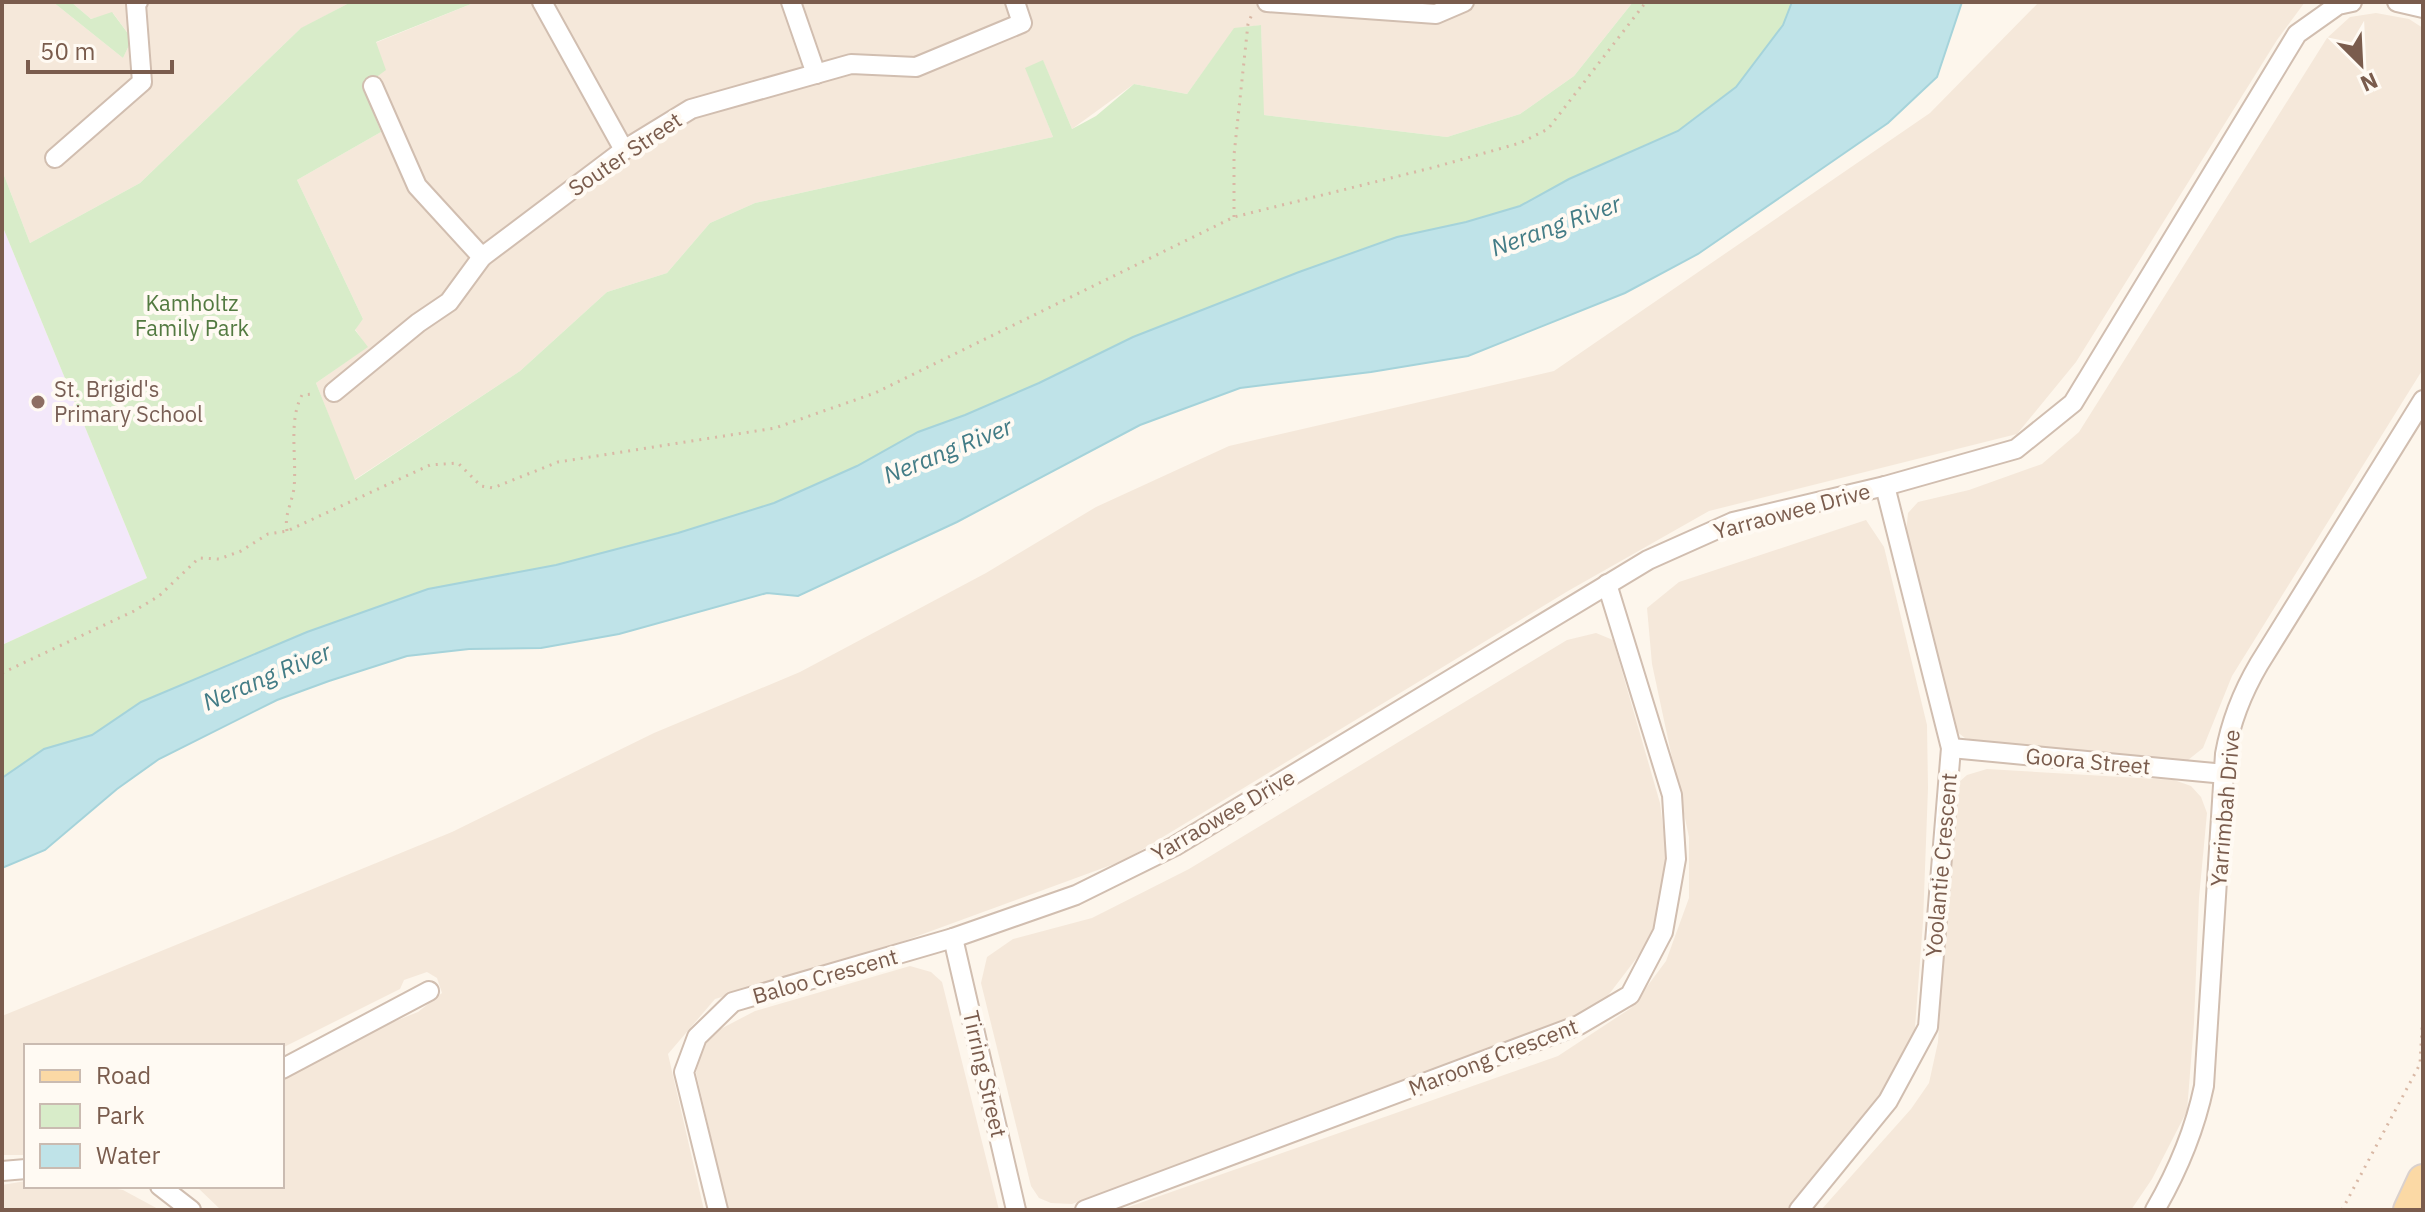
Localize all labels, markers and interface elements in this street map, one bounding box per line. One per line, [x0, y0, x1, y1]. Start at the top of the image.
scale bar [28, 24, 172, 74]
north arrow [2321, 24, 2401, 104]
text: 50 m [40, 35, 95, 67]
text: N [2356, 66, 2383, 99]
street label: Souter Street [562, 105, 687, 202]
water label: Nerang River [1486, 186, 1626, 263]
park label: Kamholtz Family Park [135, 288, 250, 342]
place label: St. Brigid's Primary School [54, 374, 203, 428]
marker: St. Brigid's Primary School [29, 393, 47, 411]
water label: Nerang River [878, 409, 1018, 490]
street label: Yarraowee Drive [1710, 476, 1873, 545]
water label: Nerang River [198, 634, 337, 717]
street label: Yarrimbah Drive [2203, 728, 2246, 888]
street label: Goora Street [2024, 741, 2152, 780]
street label: Yarraowee Drive [1146, 762, 1300, 867]
street label: Yoolantie Crescent [1918, 772, 1963, 958]
street label: Baloo Crescent [749, 941, 901, 1010]
street label: Tirring Street [957, 1008, 1014, 1140]
street label: Maroong Crescent [1404, 1011, 1582, 1102]
legend [24, 1044, 284, 1188]
text: Road [96, 1059, 151, 1091]
text: Park [96, 1099, 145, 1131]
text: Water [96, 1139, 160, 1171]

